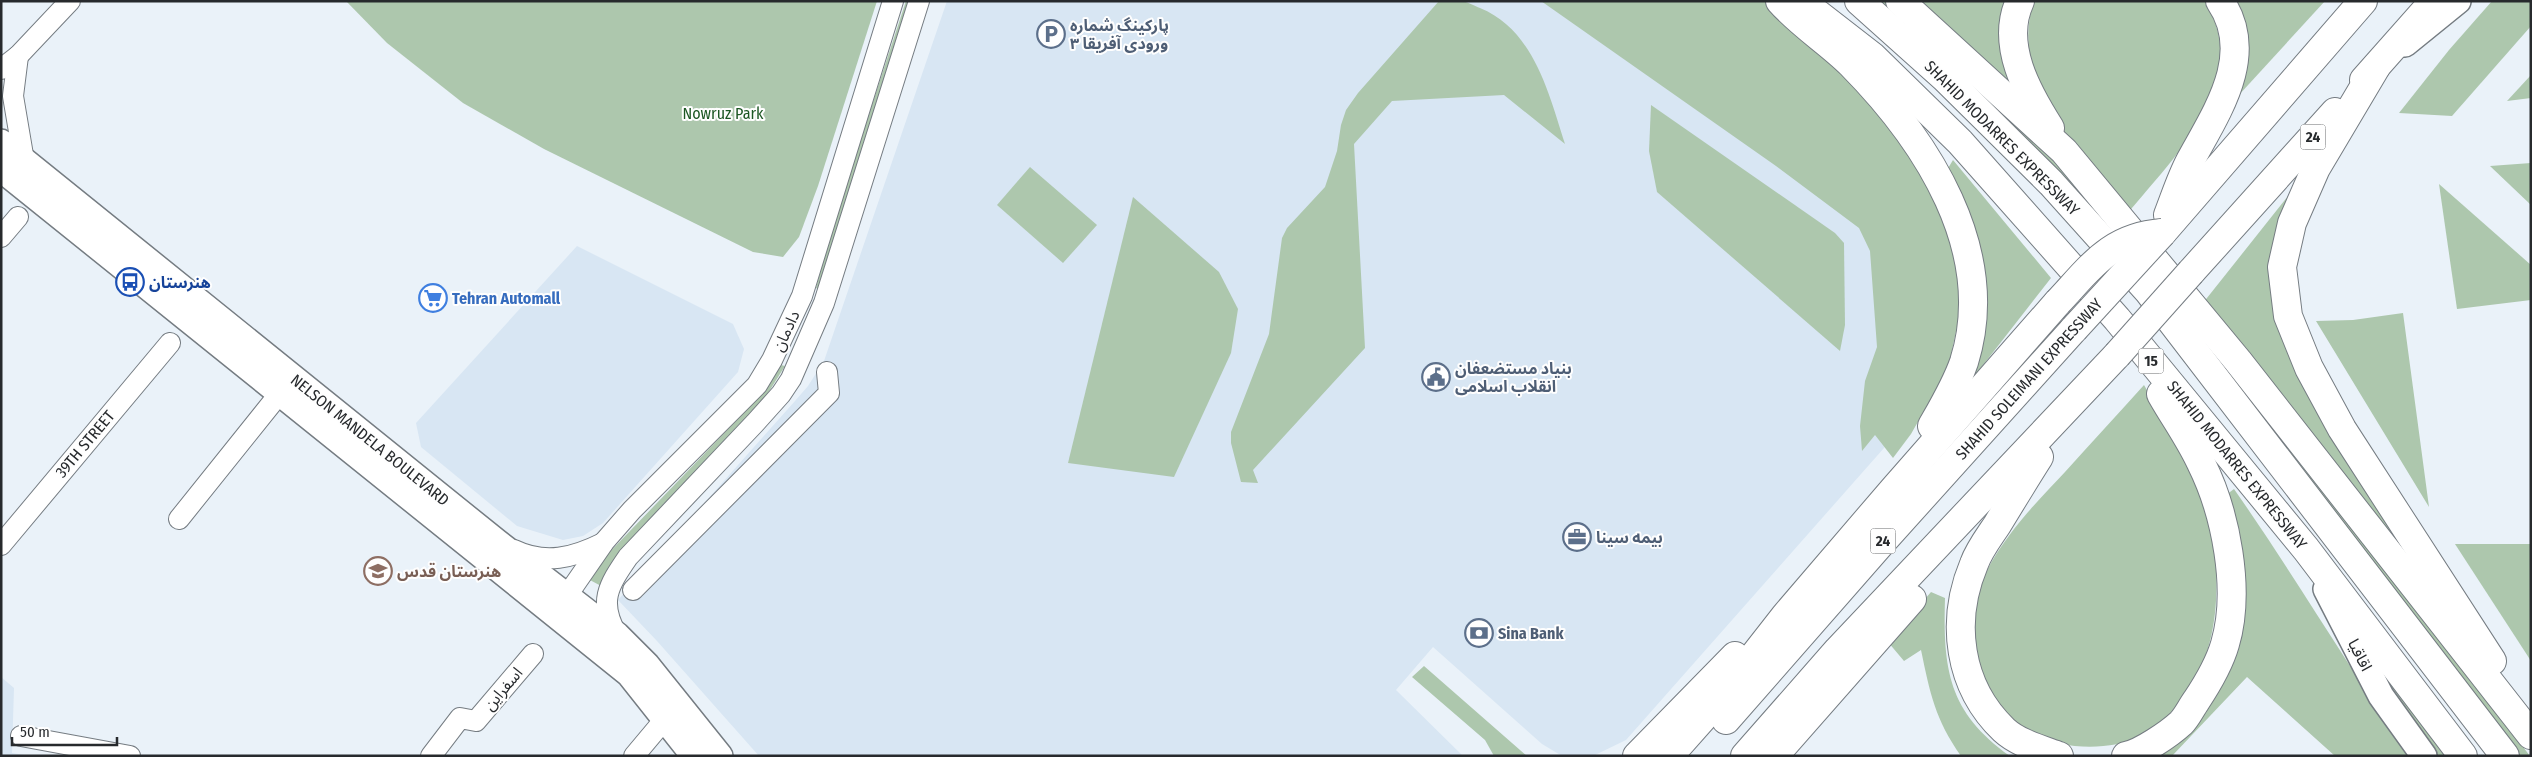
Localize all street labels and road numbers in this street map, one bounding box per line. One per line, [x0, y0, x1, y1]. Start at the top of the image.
street label: SHAHID MODARRES EXPRESSWAY [1921, 57, 2083, 219]
road number: 24 [2300, 124, 2326, 150]
street label: SHAHID SOLEIMANI EXPRESSWAY [1952, 295, 2106, 463]
street label: دادمان [768, 307, 804, 355]
road number: 15 [2138, 348, 2164, 374]
street label: NELSON MANDELA BOULEVARD [287, 370, 453, 510]
street label: SHAHID MODARRES EXPRESSWAY [2163, 377, 2311, 553]
street label: 39TH STREET [52, 406, 119, 481]
road number: 24 [1870, 528, 1896, 554]
street label: اقاقیا [2344, 636, 2376, 674]
street label: اسفراین [479, 664, 527, 714]

